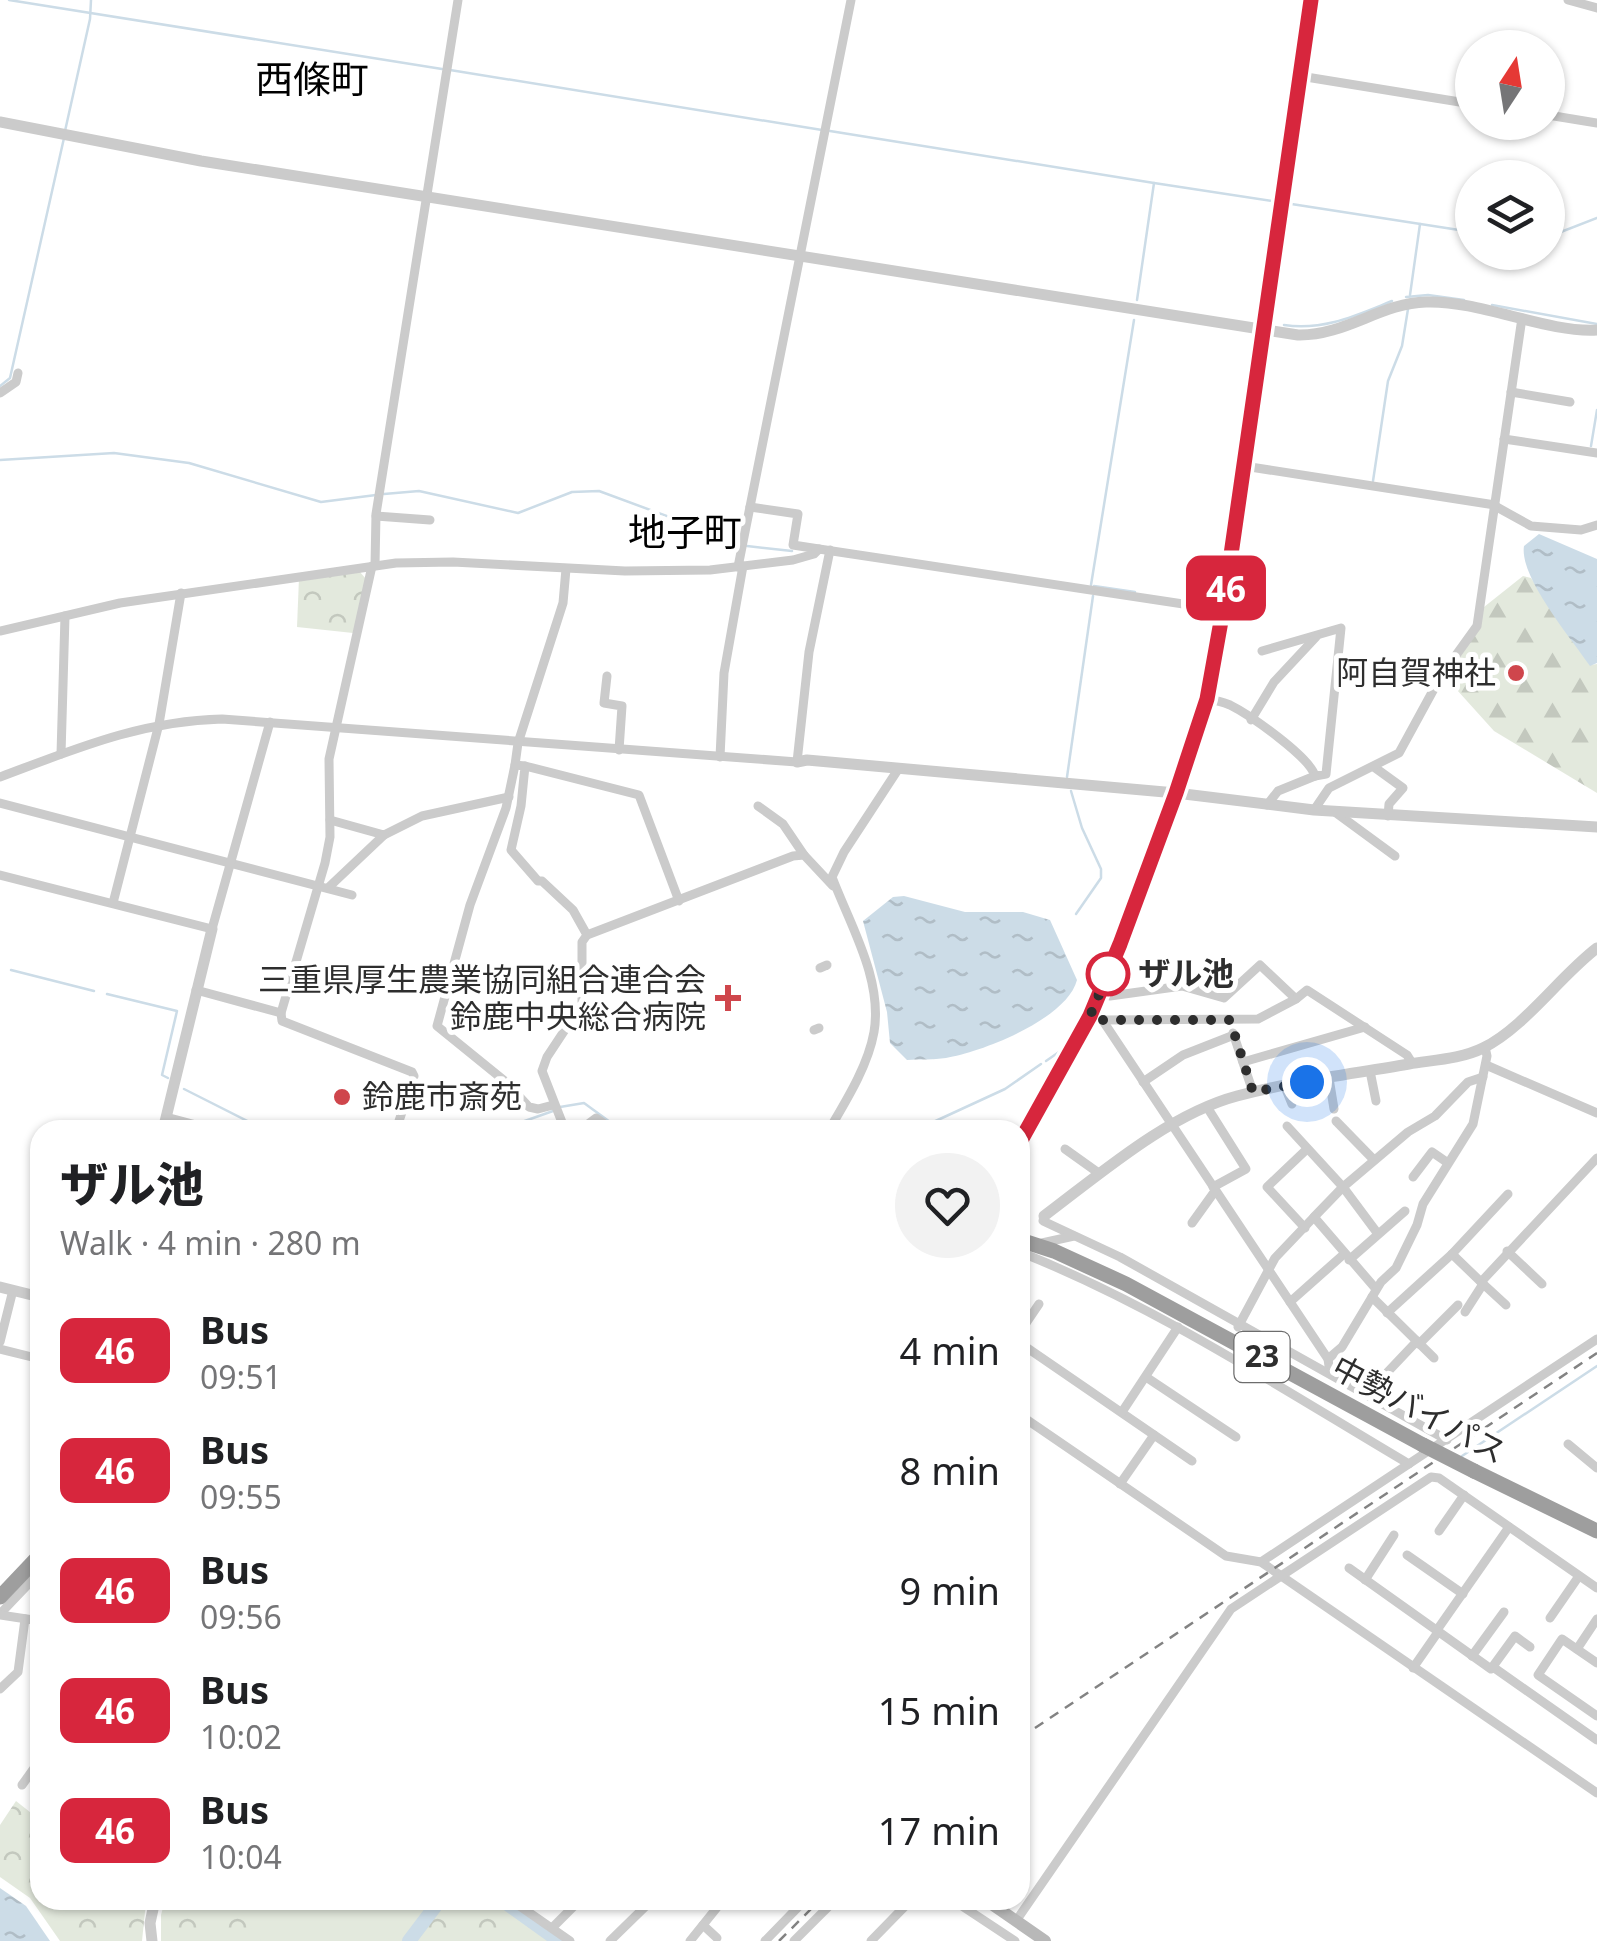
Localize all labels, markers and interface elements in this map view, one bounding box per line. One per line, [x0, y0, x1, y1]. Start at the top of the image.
north arrow [1455, 30, 1565, 140]
map controls [1455, 30, 1565, 270]
district label: 西條町 [255, 52, 369, 104]
button: layers [1455, 160, 1565, 270]
district label: 地子町 [628, 505, 742, 557]
line badge: 46 [1181, 556, 1271, 620]
text: 46 [1206, 565, 1246, 612]
place label: 阿自賀神社 [1336, 650, 1496, 693]
marker: 阿自賀神社 [1505, 662, 1527, 684]
place label: ザル池 [1138, 951, 1234, 994]
marker: ザル池 [1087, 953, 1129, 995]
place label: 三重県厚生農業協同組合連合会 鈴鹿中央総合病院 [258, 957, 706, 1037]
marker: 三重県厚生農業協同組合連合会 鈴鹿中央総合病院 [715, 985, 741, 1011]
your location [1282, 1057, 1332, 1107]
place label: 鈴鹿市斎苑 [362, 1074, 522, 1117]
marker: 鈴鹿市斎苑 [331, 1086, 353, 1108]
text: ザル池 [60, 1151, 204, 1216]
button: heart [895, 1153, 1000, 1258]
text: Walk · 4 min · 280 m [60, 1221, 361, 1264]
text: Bus [200, 1303, 269, 1355]
text: 4 min [900, 1324, 1000, 1376]
text: 46 [95, 1327, 135, 1374]
road number: 23 [1234, 1332, 1290, 1382]
street label: 中勢バイパス [1325, 1345, 1514, 1473]
text: 09:51 [200, 1355, 282, 1398]
text: Bus [200, 1423, 269, 1475]
text: 8 min [900, 1444, 1000, 1496]
text: 46 [95, 1447, 135, 1494]
text: 09:55 [200, 1475, 282, 1518]
text: Bus [200, 1543, 269, 1595]
text: 9 min [900, 1564, 1000, 1616]
text: 46 [95, 1567, 135, 1614]
text: 09:56 [200, 1595, 282, 1638]
text: Bus [200, 1663, 269, 1715]
text: 15 min [878, 1684, 1000, 1736]
text: 46 [95, 1687, 135, 1734]
text: 10:02 [200, 1715, 282, 1758]
text: Bus [200, 1783, 269, 1835]
text: 17 min [878, 1804, 1000, 1856]
text: 46 [95, 1807, 135, 1854]
text: 10:04 [200, 1835, 282, 1878]

